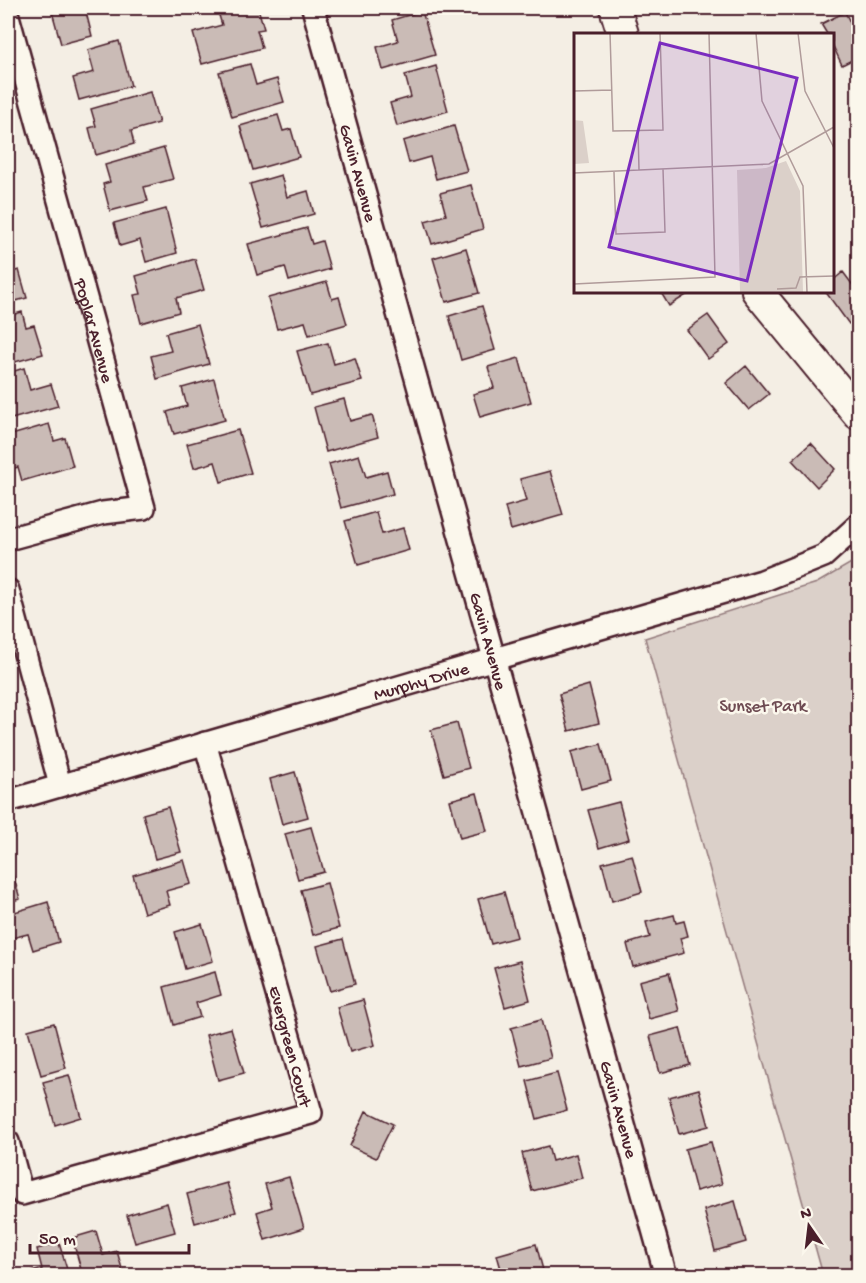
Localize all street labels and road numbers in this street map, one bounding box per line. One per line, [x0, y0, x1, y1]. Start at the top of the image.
street label: Gavin Avenue [333, 122, 380, 225]
street label: Poplar Avenue [68, 276, 117, 386]
street label: Gavin Avenue [463, 591, 511, 693]
street label: Murphy Drive [371, 659, 472, 707]
street label: Evergreen Court [262, 984, 315, 1111]
street label: Gavin Avenue [594, 1059, 641, 1162]

